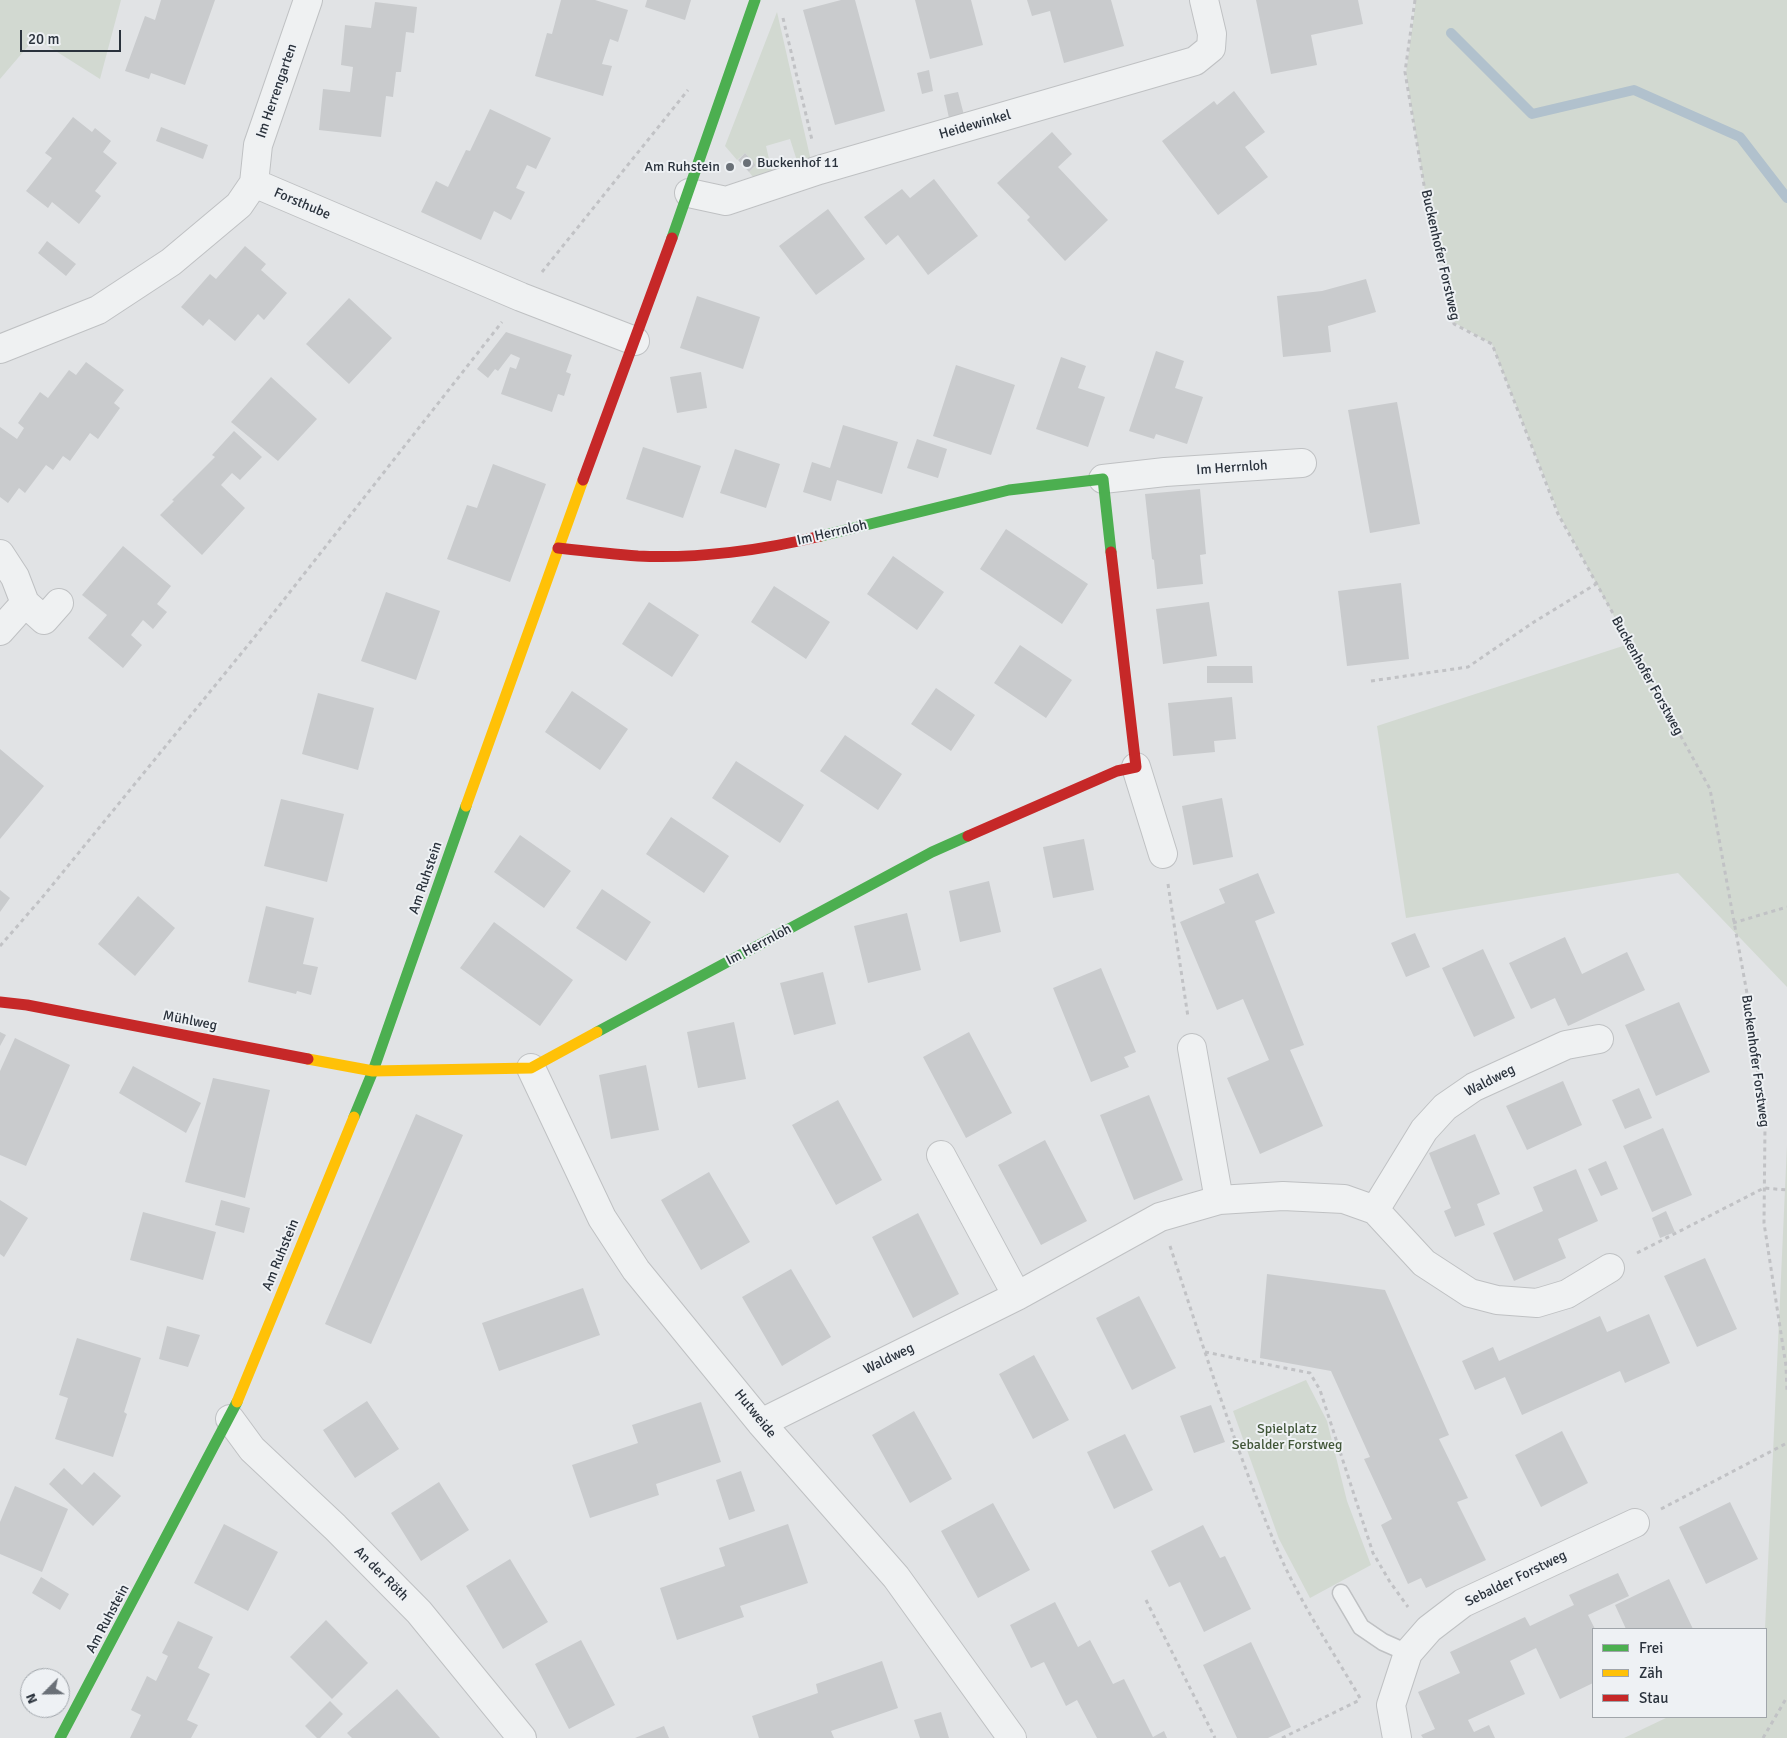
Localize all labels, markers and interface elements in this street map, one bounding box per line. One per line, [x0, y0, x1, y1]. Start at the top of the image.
scale bar [22, 20, 124, 52]
text: 20 m [28, 30, 59, 48]
street label: Im Herrengarten [253, 42, 301, 140]
street label: Heidewinkel [937, 107, 1013, 143]
place label: Buckenhof 11 [757, 155, 839, 171]
marker: Buckenhof 11 [741, 157, 753, 169]
place label: Am Ruhstein [644, 159, 720, 175]
marker: Am Ruhstein [724, 161, 736, 173]
street label: Forsthube [271, 185, 333, 223]
street label: Buckenhofer Forstweg [1417, 188, 1463, 322]
street label: Im Herrnloh [1196, 457, 1268, 479]
street label: Im Herrnloh [795, 517, 869, 549]
street label: Buckenhofer Forstweg [1607, 614, 1687, 738]
street label: Am Ruhstein [406, 840, 446, 916]
street label: Im Herrnloh [723, 921, 795, 969]
street label: Buckenhofer Forstweg [1737, 994, 1773, 1128]
street label: Mühlweg [161, 1008, 219, 1034]
street label: Waldweg [1462, 1061, 1518, 1101]
street label: Am Ruhstein [259, 1217, 303, 1293]
street label: Waldweg [861, 1340, 917, 1378]
street label: Hutweide [730, 1386, 780, 1442]
park label: Spielplatz Sebalder Forstweg [1232, 1421, 1342, 1454]
street label: An der Röth [350, 1543, 412, 1605]
street label: Sebalder Forstweg [1463, 1547, 1569, 1611]
street label: Am Ruhstein [83, 1582, 133, 1656]
legend [1592, 1628, 1767, 1718]
text: Frei [1639, 1639, 1663, 1657]
text: Zäh [1639, 1664, 1663, 1682]
north arrow [20, 1668, 70, 1718]
text: Stau [1639, 1689, 1668, 1707]
text: N [22, 1691, 41, 1706]

